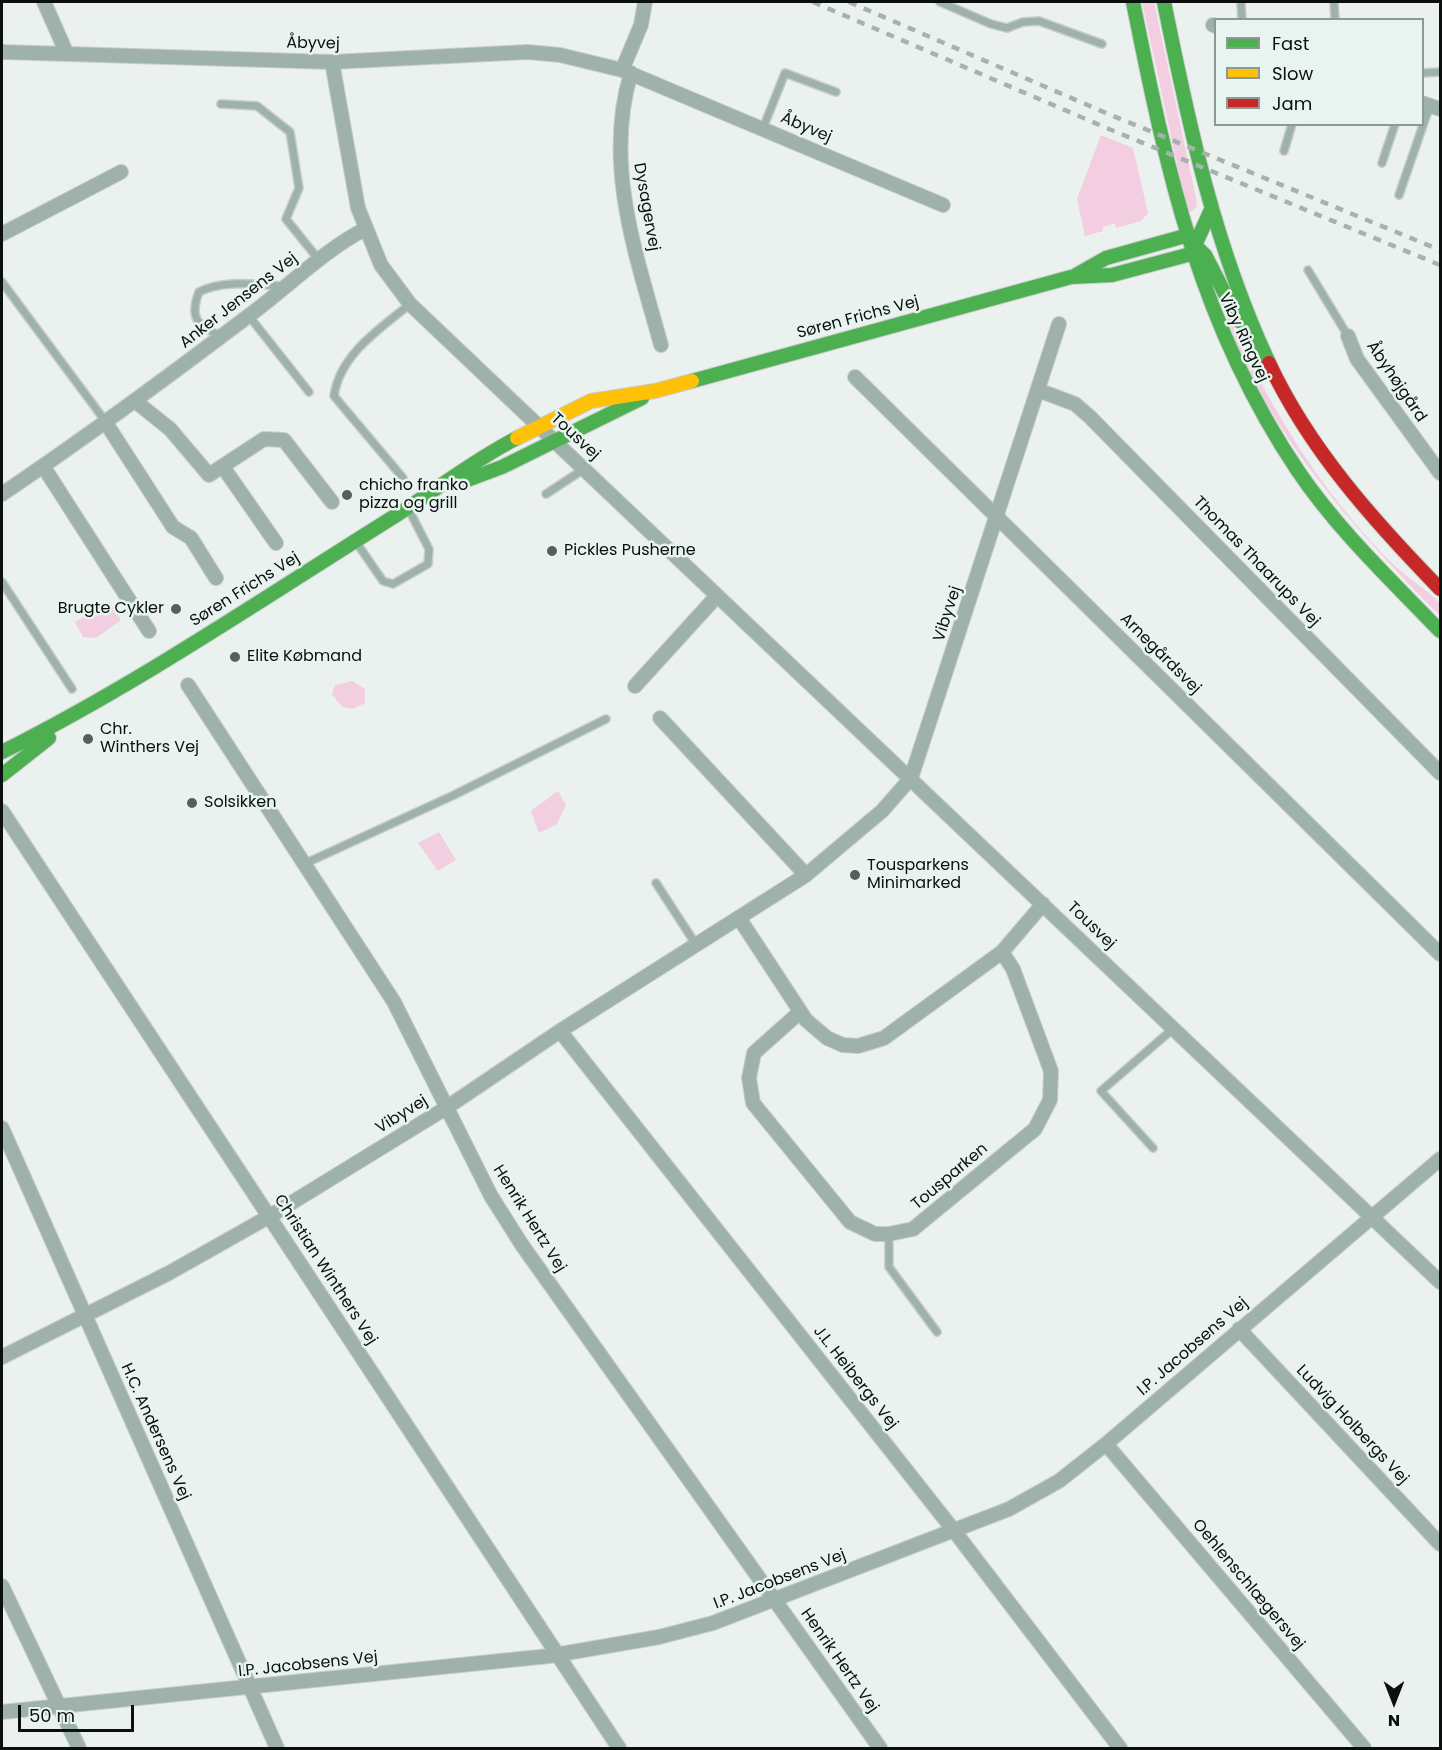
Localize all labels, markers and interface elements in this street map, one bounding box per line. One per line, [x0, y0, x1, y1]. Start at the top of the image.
legend [1214, 18, 1424, 126]
text: Fast [1272, 31, 1309, 56]
street label: Åbyvej [286, 34, 340, 54]
text: Slow [1272, 61, 1313, 86]
text: Jam [1272, 91, 1312, 116]
street label: Åbyvej [778, 109, 834, 147]
street label: Dysagervej [629, 161, 663, 253]
street label: Anker Jensens Vej [176, 249, 302, 353]
street label: Viby Ringvej [1214, 290, 1272, 386]
street label: Søren Frichs Vej [795, 293, 921, 343]
street label: Åbyhøjgård [1362, 338, 1430, 426]
street label: Tousvej [546, 409, 604, 465]
place label: chicho franko pizza og grill [359, 476, 468, 514]
marker: chicho franko pizza og grill [340, 488, 354, 502]
street label: Thomas Thaarups Vej [1189, 493, 1323, 631]
place label: Pickles Pusherne [564, 541, 696, 561]
marker: Pickles Pusherne [545, 544, 559, 558]
street label: Søren Frichs Vej [187, 549, 303, 631]
street label: Vibyvej [930, 584, 966, 644]
place label: Brugte Cykler [58, 599, 164, 619]
marker: Brugte Cykler [169, 602, 183, 616]
street label: Arnegårdsvej [1116, 610, 1204, 698]
place label: Elite Købmand [247, 647, 362, 667]
marker: Elite Købmand [228, 650, 242, 664]
place label: Chr. Winthers Vej [100, 720, 199, 758]
marker: Chr. Winthers Vej [81, 732, 95, 746]
place label: Solsikken [204, 793, 276, 813]
marker: Solsikken [185, 796, 199, 810]
place label: Tousparkens Minimarked [867, 856, 969, 894]
marker: Tousparkens Minimarked [848, 868, 862, 882]
street label: Tousvej [1063, 898, 1119, 954]
street label: Vibyvej [373, 1092, 431, 1138]
street label: Tousparken [908, 1140, 992, 1214]
street label: Henrik Hertz Vej [488, 1162, 570, 1276]
street label: Christian Winthers Vej [269, 1191, 381, 1349]
street label: I.P. Jacobsens Vej [1134, 1294, 1252, 1400]
street label: J.L. Heibergs Vej [809, 1322, 901, 1434]
street label: H.C. Andersens Vej [116, 1361, 194, 1503]
street label: Ludvig Holbergs Vej [1292, 1361, 1412, 1489]
street label: Oehlenschlægersvej [1188, 1516, 1308, 1654]
street label: I.P. Jacobsens Vej [711, 1546, 849, 1614]
street label: Henrik Hertz Vej [796, 1605, 882, 1717]
street label: I.P. Jacobsens Vej [237, 1648, 379, 1682]
north arrow [1364, 1672, 1424, 1732]
scale bar [21, 1693, 136, 1731]
text: 50 m [29, 1703, 75, 1728]
text: N [1388, 1709, 1400, 1732]

